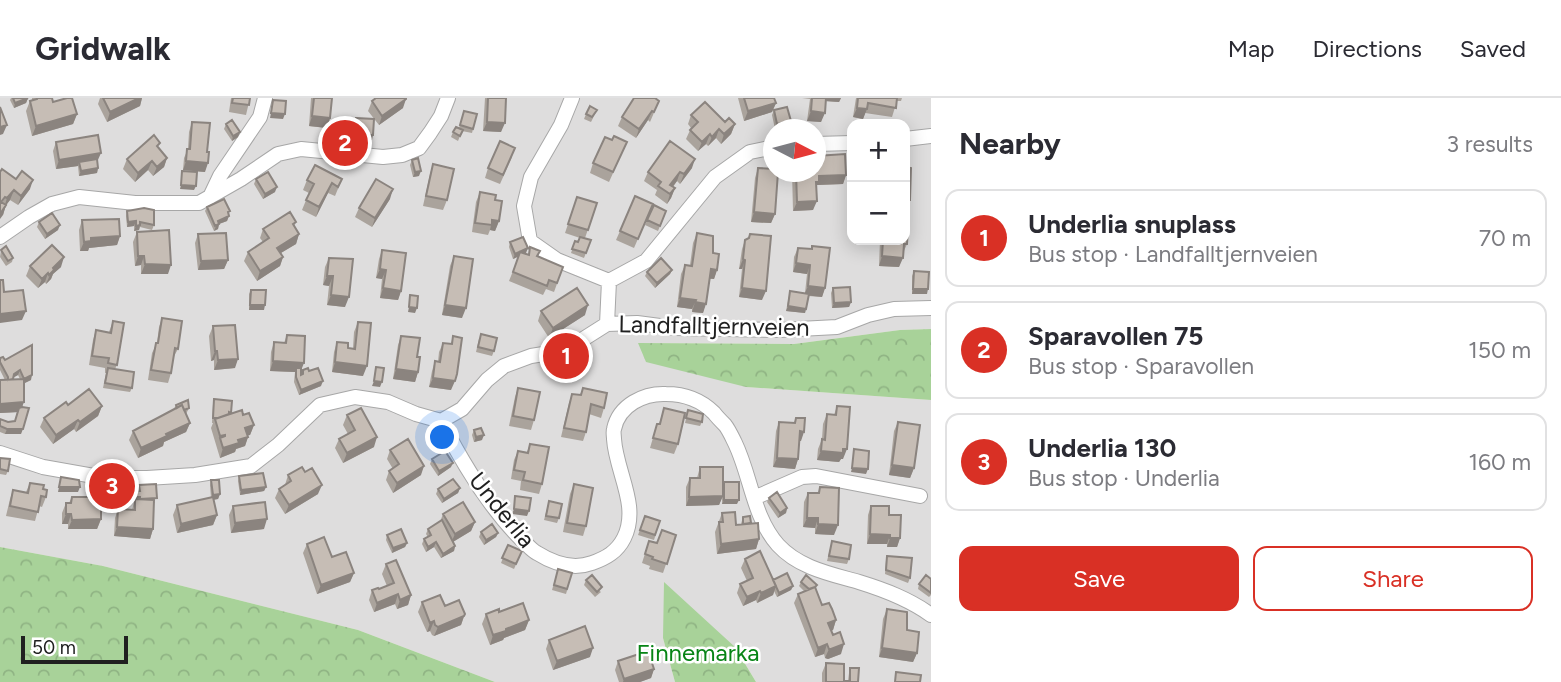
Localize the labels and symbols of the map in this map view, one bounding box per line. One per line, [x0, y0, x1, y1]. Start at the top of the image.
pin: 2 [322, 117, 368, 169]
north arrow [763, 119, 826, 182]
street label: Landfalltjernveien [618, 309, 810, 342]
pin: 1 [543, 330, 589, 382]
your location [425, 420, 459, 454]
pin: 3 [89, 460, 135, 512]
street label: Underlia [463, 466, 542, 553]
scale bar [21, 633, 128, 665]
park label: Finnemarka [637, 638, 759, 667]

